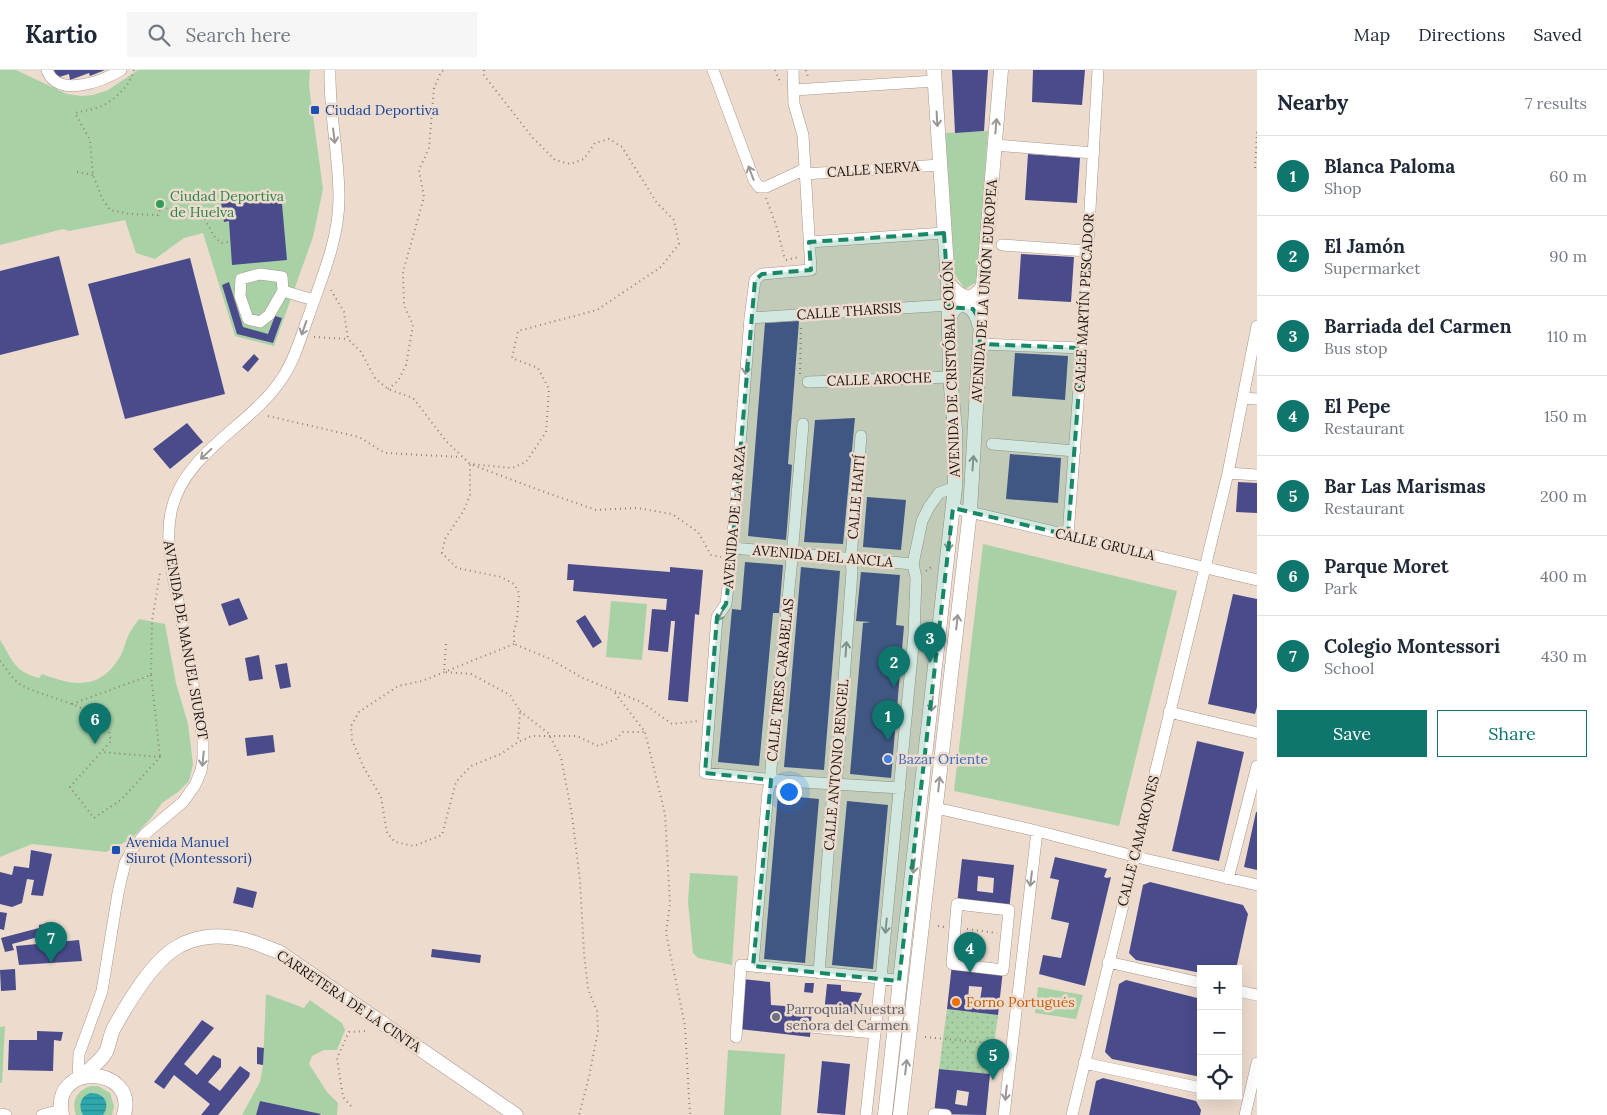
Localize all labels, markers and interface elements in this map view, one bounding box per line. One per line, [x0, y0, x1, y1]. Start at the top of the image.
search box [127, 12, 477, 57]
text: Kartio [25, 19, 97, 50]
icon: search [145, 21, 173, 49]
text: Search here [185, 23, 291, 47]
text: Map [1354, 23, 1390, 46]
text: Directions [1418, 23, 1505, 46]
text: Saved [1533, 23, 1582, 46]
text: Nearby [1277, 89, 1348, 116]
text: 7 results [1525, 93, 1587, 113]
place label: Ciudad Deportiva [325, 101, 439, 119]
marker: Ciudad Deportiva [309, 104, 321, 116]
one-way arrow [933, 110, 942, 126]
one-way arrow [992, 118, 1001, 134]
one-way arrow [329, 128, 339, 144]
text: Blanca Paloma [1324, 154, 1455, 178]
street label: CALLE NERVA [826, 157, 920, 181]
one-way arrow [746, 166, 756, 181]
text: 1 [1290, 166, 1296, 186]
text: 60 m [1549, 166, 1587, 186]
text: Shop [1324, 178, 1362, 198]
street label: AVENIDA DE LA UNIÓN EUROPEA [967, 179, 1001, 404]
place label: Ciudad Deportiva de Huelva [170, 187, 284, 221]
marker: Ciudad Deportiva de Huelva [154, 198, 166, 210]
street label: CALLE MARTÍN PESCADOR [1070, 213, 1098, 393]
text: El Jamón [1324, 234, 1405, 258]
text: 2 [1289, 246, 1297, 266]
text: 90 m [1549, 246, 1587, 266]
text: Supermarket [1324, 258, 1420, 278]
street label: AVENIDA DE CRISTÓBAL COLÓN [938, 260, 964, 479]
street label: CALLE THARSIS [796, 298, 902, 324]
text: Barriada del Carmen [1324, 314, 1512, 338]
one-way arrow [299, 319, 308, 335]
text: 3 [1289, 326, 1297, 346]
text: 110 m [1547, 326, 1587, 346]
text: Bus stop [1324, 338, 1388, 358]
one-way arrow [741, 358, 750, 374]
street label: CALLE AROCHE [826, 368, 932, 390]
text: El Pepe [1324, 394, 1390, 418]
text: 4 [1289, 406, 1297, 426]
text: 150 m [1544, 406, 1587, 426]
text: Restaurant [1324, 418, 1405, 438]
street label: AVENIDA DE LA RAZA [719, 445, 749, 590]
one-way arrow [200, 448, 213, 460]
street label: CALLE HAITÍ [843, 454, 869, 540]
one-way arrow [968, 455, 977, 471]
text: Bar Las Marismas [1324, 474, 1486, 498]
text: 5 [1289, 486, 1297, 506]
text: 200 m [1540, 486, 1587, 506]
text: Restaurant [1324, 498, 1405, 518]
street label: CALLE GRULLA [1053, 524, 1157, 564]
one-way arrow [944, 534, 954, 550]
street label: AVENIDA DE MANUEL SIUROT [159, 538, 212, 741]
street label: AVENIDA DEL ANCLA [751, 541, 894, 571]
text: Parque Moret [1324, 554, 1449, 578]
text: 6 [1288, 566, 1298, 586]
text: 400 m [1540, 566, 1587, 586]
text: Park [1324, 578, 1357, 598]
street label: CALLE TRES CARABELAS [762, 597, 798, 763]
one-way arrow [716, 606, 725, 621]
one-way arrow [952, 614, 962, 630]
pin: 3 [914, 622, 946, 663]
text: Colegio Montessori [1324, 634, 1500, 658]
one-way arrow [842, 641, 851, 657]
pin: 2 [878, 646, 910, 687]
text: 7 [1289, 646, 1297, 666]
text: 430 m [1541, 646, 1587, 666]
text: School [1324, 658, 1374, 678]
street label: CALLE ANTONIO RENGEL [820, 679, 852, 851]
one-way arrow [927, 696, 937, 712]
pin: 1 [872, 700, 904, 741]
pin: 6 [79, 703, 111, 744]
button: Save [1277, 710, 1427, 757]
button: Share [1437, 710, 1587, 757]
place label: Bazar Oriente [898, 750, 989, 768]
one-way arrow [198, 751, 207, 767]
marker: Bazar Oriente [882, 753, 894, 765]
street label: CALLE CAMARONES [1113, 774, 1163, 908]
one-way arrow [934, 776, 944, 792]
your location [776, 779, 802, 805]
place label: Avenida Manuel Siurot (Montessori) [125, 833, 252, 867]
marker: Avenida Manuel Siurot (Montessori) [110, 844, 122, 856]
one-way arrow [908, 857, 918, 873]
one-way arrow [1026, 871, 1036, 887]
one-way arrow [881, 917, 891, 933]
pin: 7 [35, 922, 67, 963]
pin: 4 [954, 932, 986, 973]
street label: CARRETERA DE LA CINTA [273, 946, 425, 1056]
map controls [1197, 965, 1242, 1100]
button: + [1197, 965, 1242, 1010]
place label: Forno Portugués [966, 993, 1075, 1011]
marker: Forno Portugués [950, 996, 962, 1008]
place label: Parroquia Nuestra señora del Carmen [786, 1000, 909, 1034]
button: − [1197, 1010, 1242, 1055]
marker: Parroquia Nuestra señora del Carmen [770, 1011, 782, 1023]
pin: 5 [977, 1039, 1009, 1080]
button: locate [1197, 1055, 1242, 1100]
one-way arrow [901, 1059, 911, 1075]
one-way arrow [1001, 1084, 1011, 1100]

